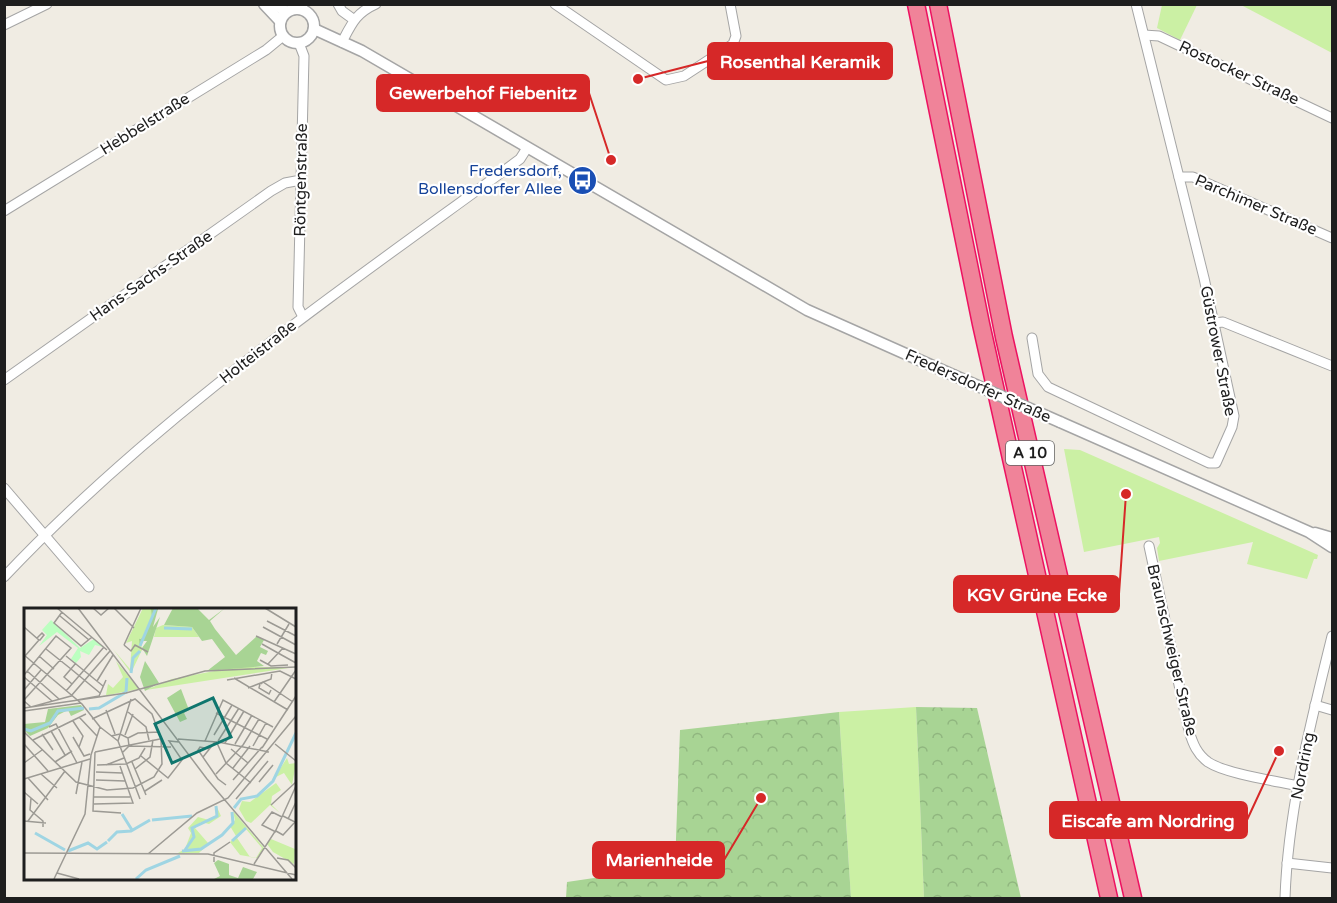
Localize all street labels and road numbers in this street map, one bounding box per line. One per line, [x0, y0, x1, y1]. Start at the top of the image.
street label: Rostocker Straße [1176, 36, 1302, 110]
street label: Hebbelstraße [97, 89, 193, 159]
street label: Röntgenstraße [290, 123, 312, 237]
street label: Parchimer Straße [1192, 170, 1320, 240]
street label: Hans-Sachs-Straße [86, 226, 216, 326]
street label: Güstrower Straße [1196, 284, 1240, 418]
street label: Holteistraße [215, 316, 301, 388]
street label: Fredersdorfer Straße [902, 345, 1054, 427]
road number: A 10 [1006, 441, 1054, 465]
street label: Braunschweiger Straße [1142, 562, 1202, 738]
street label: Nordring [1287, 731, 1319, 801]

